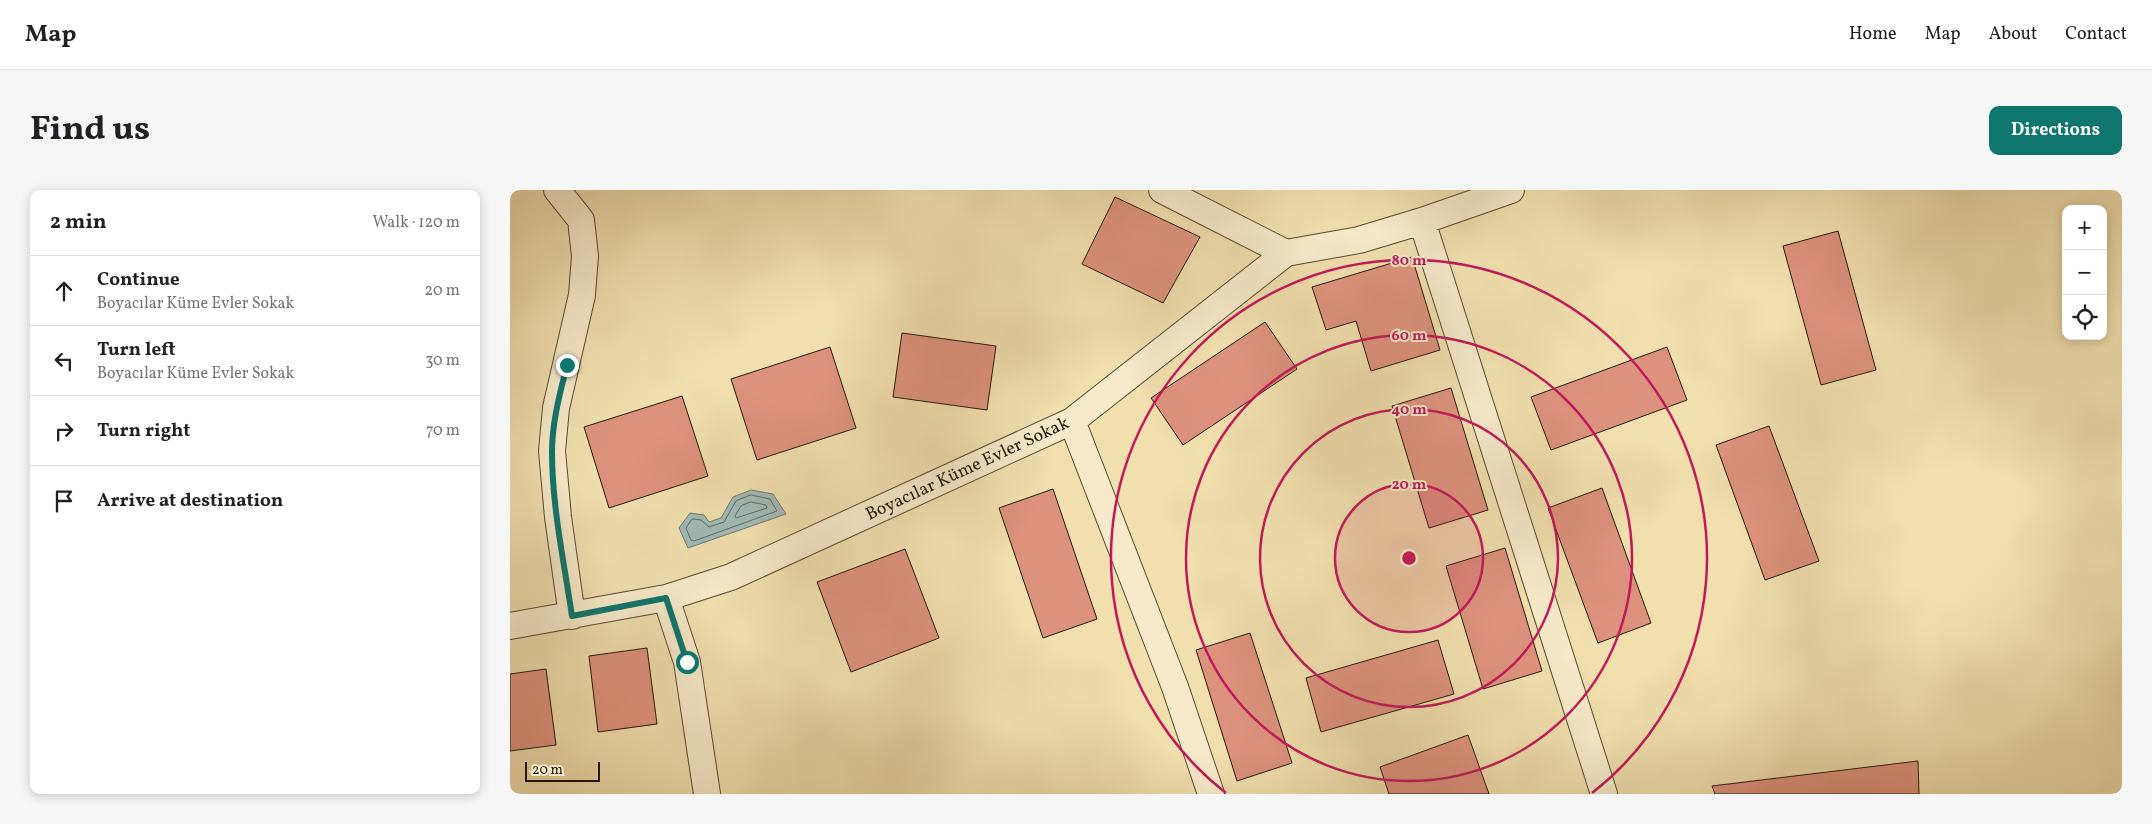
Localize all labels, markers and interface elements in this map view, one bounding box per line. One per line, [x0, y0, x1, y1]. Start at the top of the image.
text: Map [25, 18, 76, 52]
text: Home [1849, 22, 1897, 47]
text: Map [1925, 22, 1961, 47]
text: About [1989, 22, 2037, 47]
text: Contact [2065, 22, 2127, 47]
text: Find us [30, 106, 150, 154]
button: Directions [1989, 106, 2122, 155]
map controls [2062, 205, 2107, 340]
button: + [2062, 205, 2107, 250]
text: 2 min [50, 208, 107, 237]
text: Walk · 120 m [372, 212, 460, 234]
button: − [2062, 250, 2107, 295]
text: 80 m [1392, 251, 1427, 272]
text: Continue [97, 267, 180, 293]
icon: ahead [50, 277, 78, 305]
text: 20 m [425, 280, 460, 302]
text: Boyacılar Küme Evler Sokak [97, 293, 294, 315]
button: locate [2062, 295, 2107, 340]
text: 60 m [1392, 326, 1427, 347]
text: Turn left [97, 337, 176, 363]
icon: left [50, 347, 78, 375]
text: 30 m [425, 350, 460, 372]
route end [556, 354, 579, 377]
text: Boyacılar Küme Evler Sokak [97, 363, 294, 385]
text: 40 m [1391, 400, 1427, 421]
street label: Boyacılar Küme Evler Sokak [862, 411, 1074, 528]
icon: right [50, 417, 78, 445]
text: Turn right [97, 418, 190, 444]
text: 70 m [426, 420, 460, 442]
text: 20 m [1392, 475, 1427, 496]
icon: arrive [50, 487, 78, 515]
text: Arrive at destination [97, 488, 283, 514]
centre of rings [1400, 549, 1418, 567]
route start [676, 651, 699, 674]
scale bar [525, 759, 600, 782]
text: 20 m [532, 761, 563, 780]

